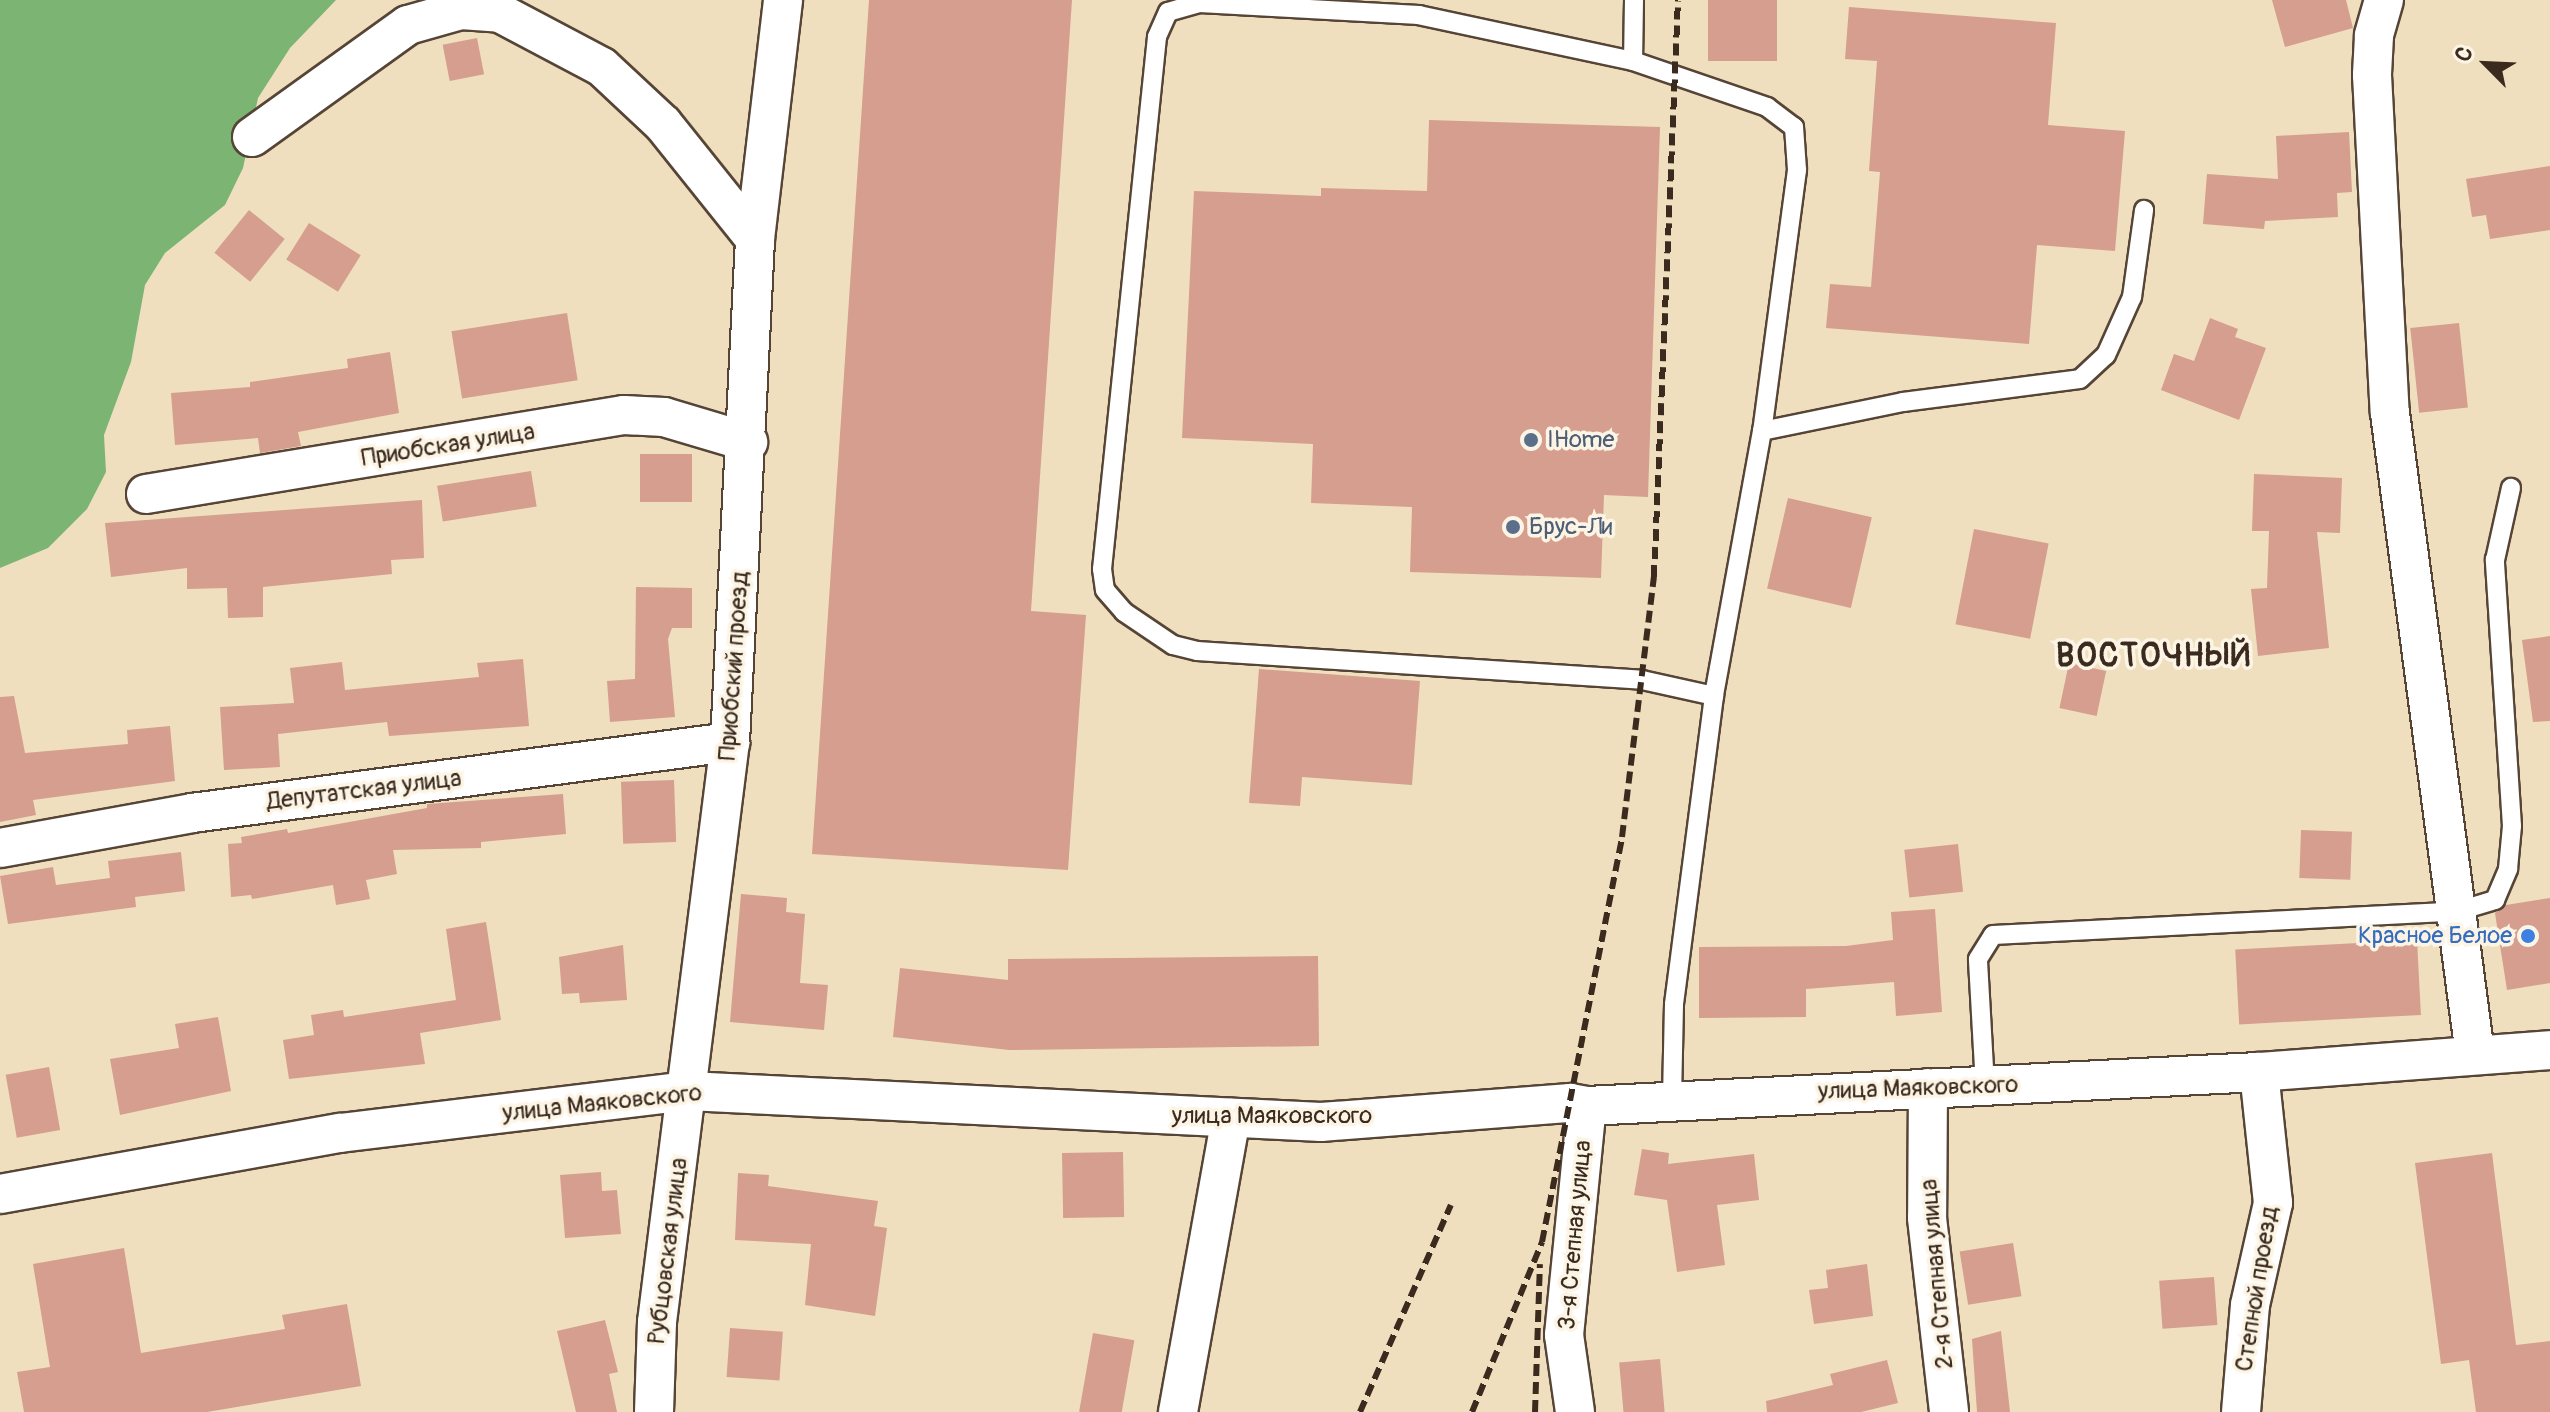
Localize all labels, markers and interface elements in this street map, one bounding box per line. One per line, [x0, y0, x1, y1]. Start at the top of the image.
north arrow [2446, 24, 2526, 104]
text: С [2449, 42, 2480, 66]
street label: Приобская улица [359, 417, 537, 473]
place label: IHome [1547, 426, 1614, 454]
marker: IHome [1522, 431, 1540, 449]
place label: Брус-Ли [1529, 513, 1612, 541]
marker: Брус-Ли [1504, 518, 1522, 536]
street label: Приобский проезд [713, 571, 755, 761]
district label: ВОСТОЧНЫЙ [2056, 637, 2252, 675]
street label: Депутатская улица [265, 764, 463, 816]
place label: Красное Белое [2358, 922, 2512, 950]
marker: Красное Белое [2519, 927, 2537, 945]
street label: улица Маяковского [1817, 1070, 2019, 1106]
street label: улица Маяковского [501, 1078, 703, 1128]
street label: улица Маяковского [1172, 1102, 1372, 1130]
street label: 3-я Степная улица [1552, 1139, 1598, 1331]
street label: Рубцовская улица [642, 1156, 694, 1346]
street label: 2-я Степная улица [1914, 1178, 1960, 1370]
street label: Степной проезд [2230, 1204, 2284, 1374]

